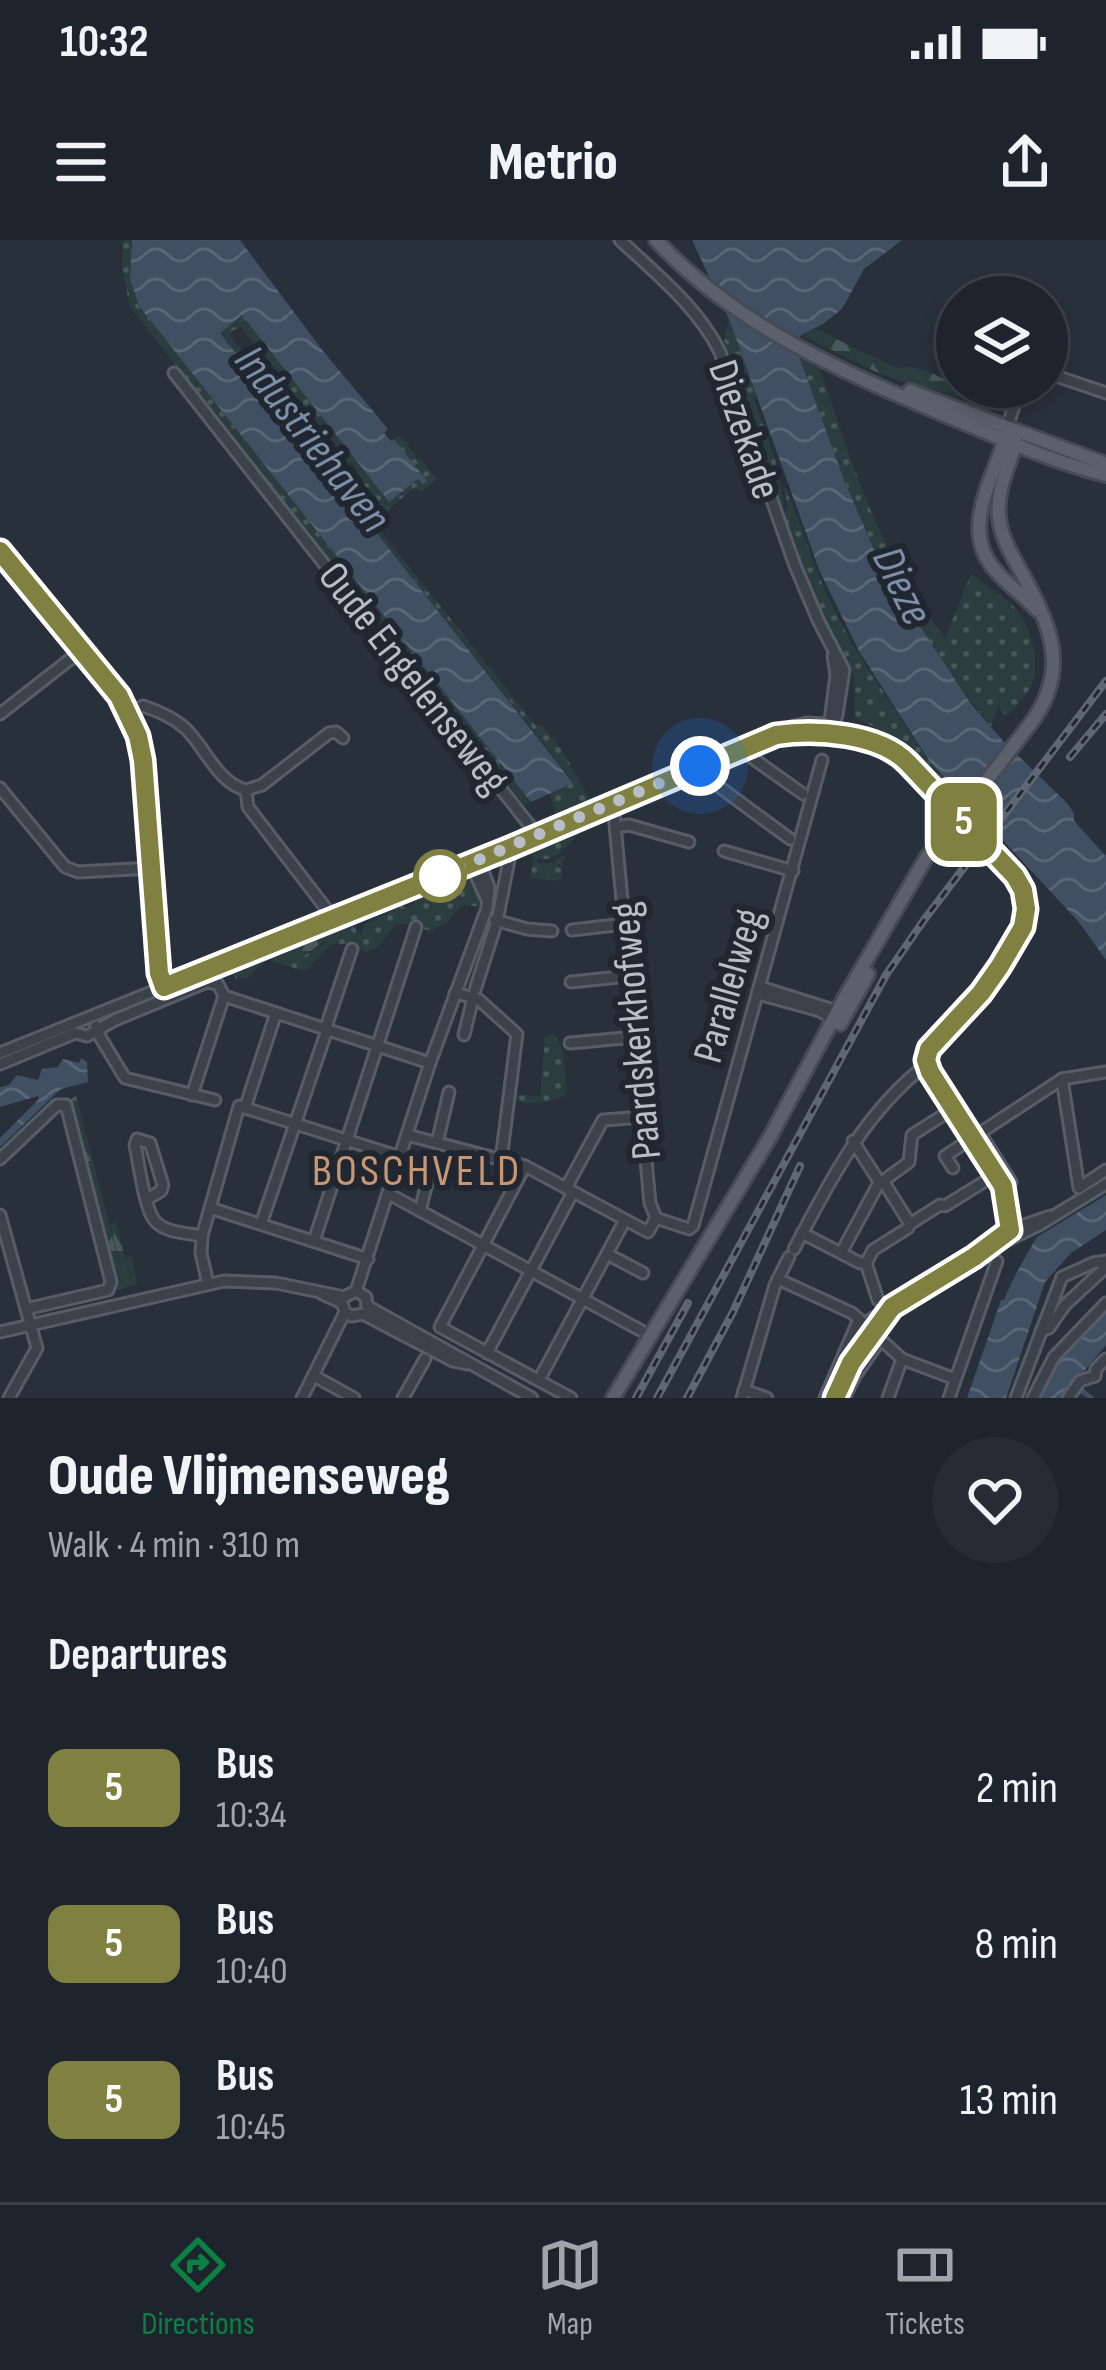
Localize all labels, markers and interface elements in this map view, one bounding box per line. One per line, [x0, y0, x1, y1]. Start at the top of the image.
text: 10:32 [60, 15, 148, 70]
icon: menu [48, 129, 114, 195]
icon: share [992, 129, 1058, 195]
text: Metrio [488, 130, 618, 195]
map controls [936, 276, 1068, 408]
button: layers [936, 276, 1068, 408]
water label: Industriehaven [222, 335, 402, 544]
street label: Diezekade [696, 354, 791, 506]
water label: Dieze [859, 538, 944, 634]
street label: Oude Engelenseweg [307, 553, 519, 804]
your location [670, 736, 730, 796]
line badge: 5 [925, 783, 1003, 861]
text: 5 [955, 796, 973, 847]
unlabelled marker [415, 851, 465, 901]
street label: Paardskerkhofweg [600, 900, 673, 1162]
street label: Parallelweg [683, 903, 776, 1069]
district label: BOSCHVELD [312, 1144, 522, 1199]
button: heart [932, 1437, 1058, 1563]
text: Oude Vlijmenseweg [48, 1443, 450, 1511]
text: Walk · 4 min · 310 m [48, 1522, 300, 1569]
text: Departures [48, 1628, 227, 1683]
text: Bus [216, 1737, 274, 1792]
text: 2 min [976, 1761, 1058, 1816]
text: 5 [105, 1762, 123, 1813]
text: 10:34 [216, 1792, 287, 1839]
text: Bus [216, 1893, 274, 1948]
text: 8 min [975, 1917, 1058, 1972]
text: 5 [105, 1918, 123, 1969]
text: 10:40 [216, 1948, 288, 1995]
text: Bus [216, 2049, 274, 2104]
text: 13 min [960, 2073, 1058, 2128]
text: 5 [105, 2074, 123, 2125]
text: 10:45 [216, 2104, 286, 2151]
tab: Directions [141, 2232, 255, 2344]
tab: Map [537, 2232, 603, 2344]
tab: Tickets [885, 2232, 965, 2344]

